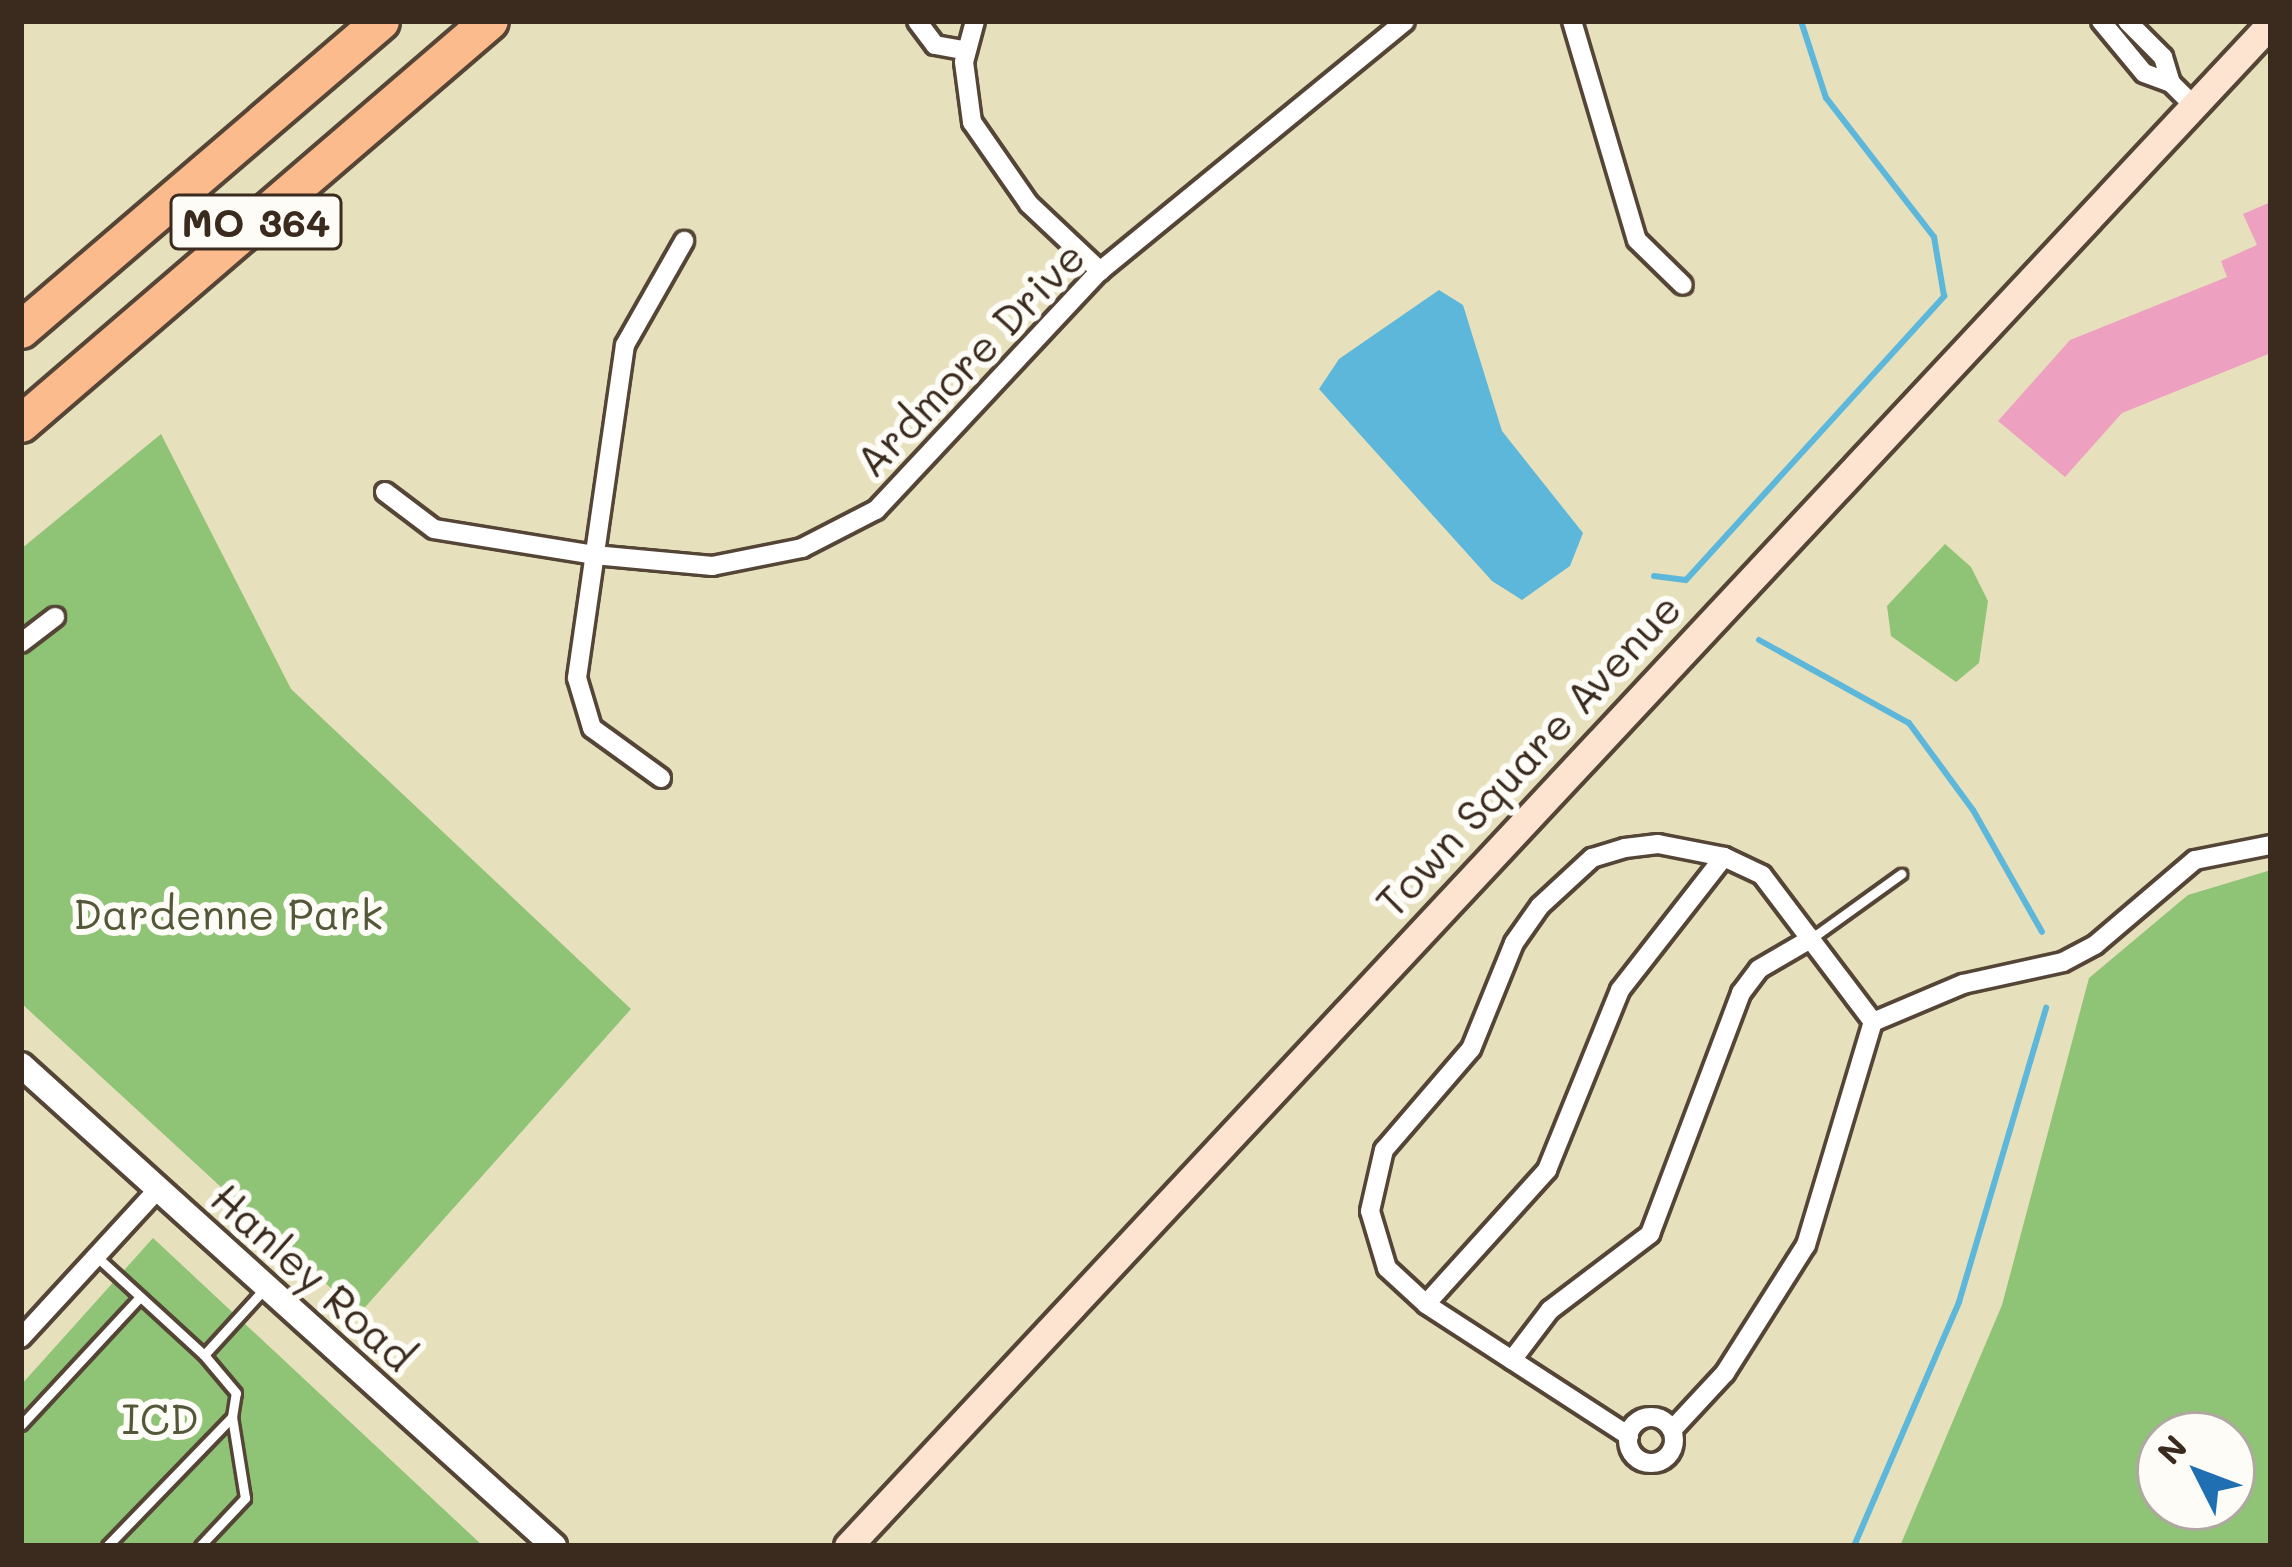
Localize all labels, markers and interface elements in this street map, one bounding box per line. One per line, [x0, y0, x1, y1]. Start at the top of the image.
road number: MO 364 [169, 189, 343, 255]
street label: Ardmore Drive [845, 231, 1095, 487]
street label: Town Square Avenue [1365, 583, 1691, 927]
park label: Dardenne Park [73, 889, 383, 939]
street label: Hanley Road [201, 1173, 425, 1381]
park label: ICD [121, 1394, 199, 1444]
north arrow [2136, 1411, 2256, 1531]
text: N [2147, 1425, 2195, 1472]

